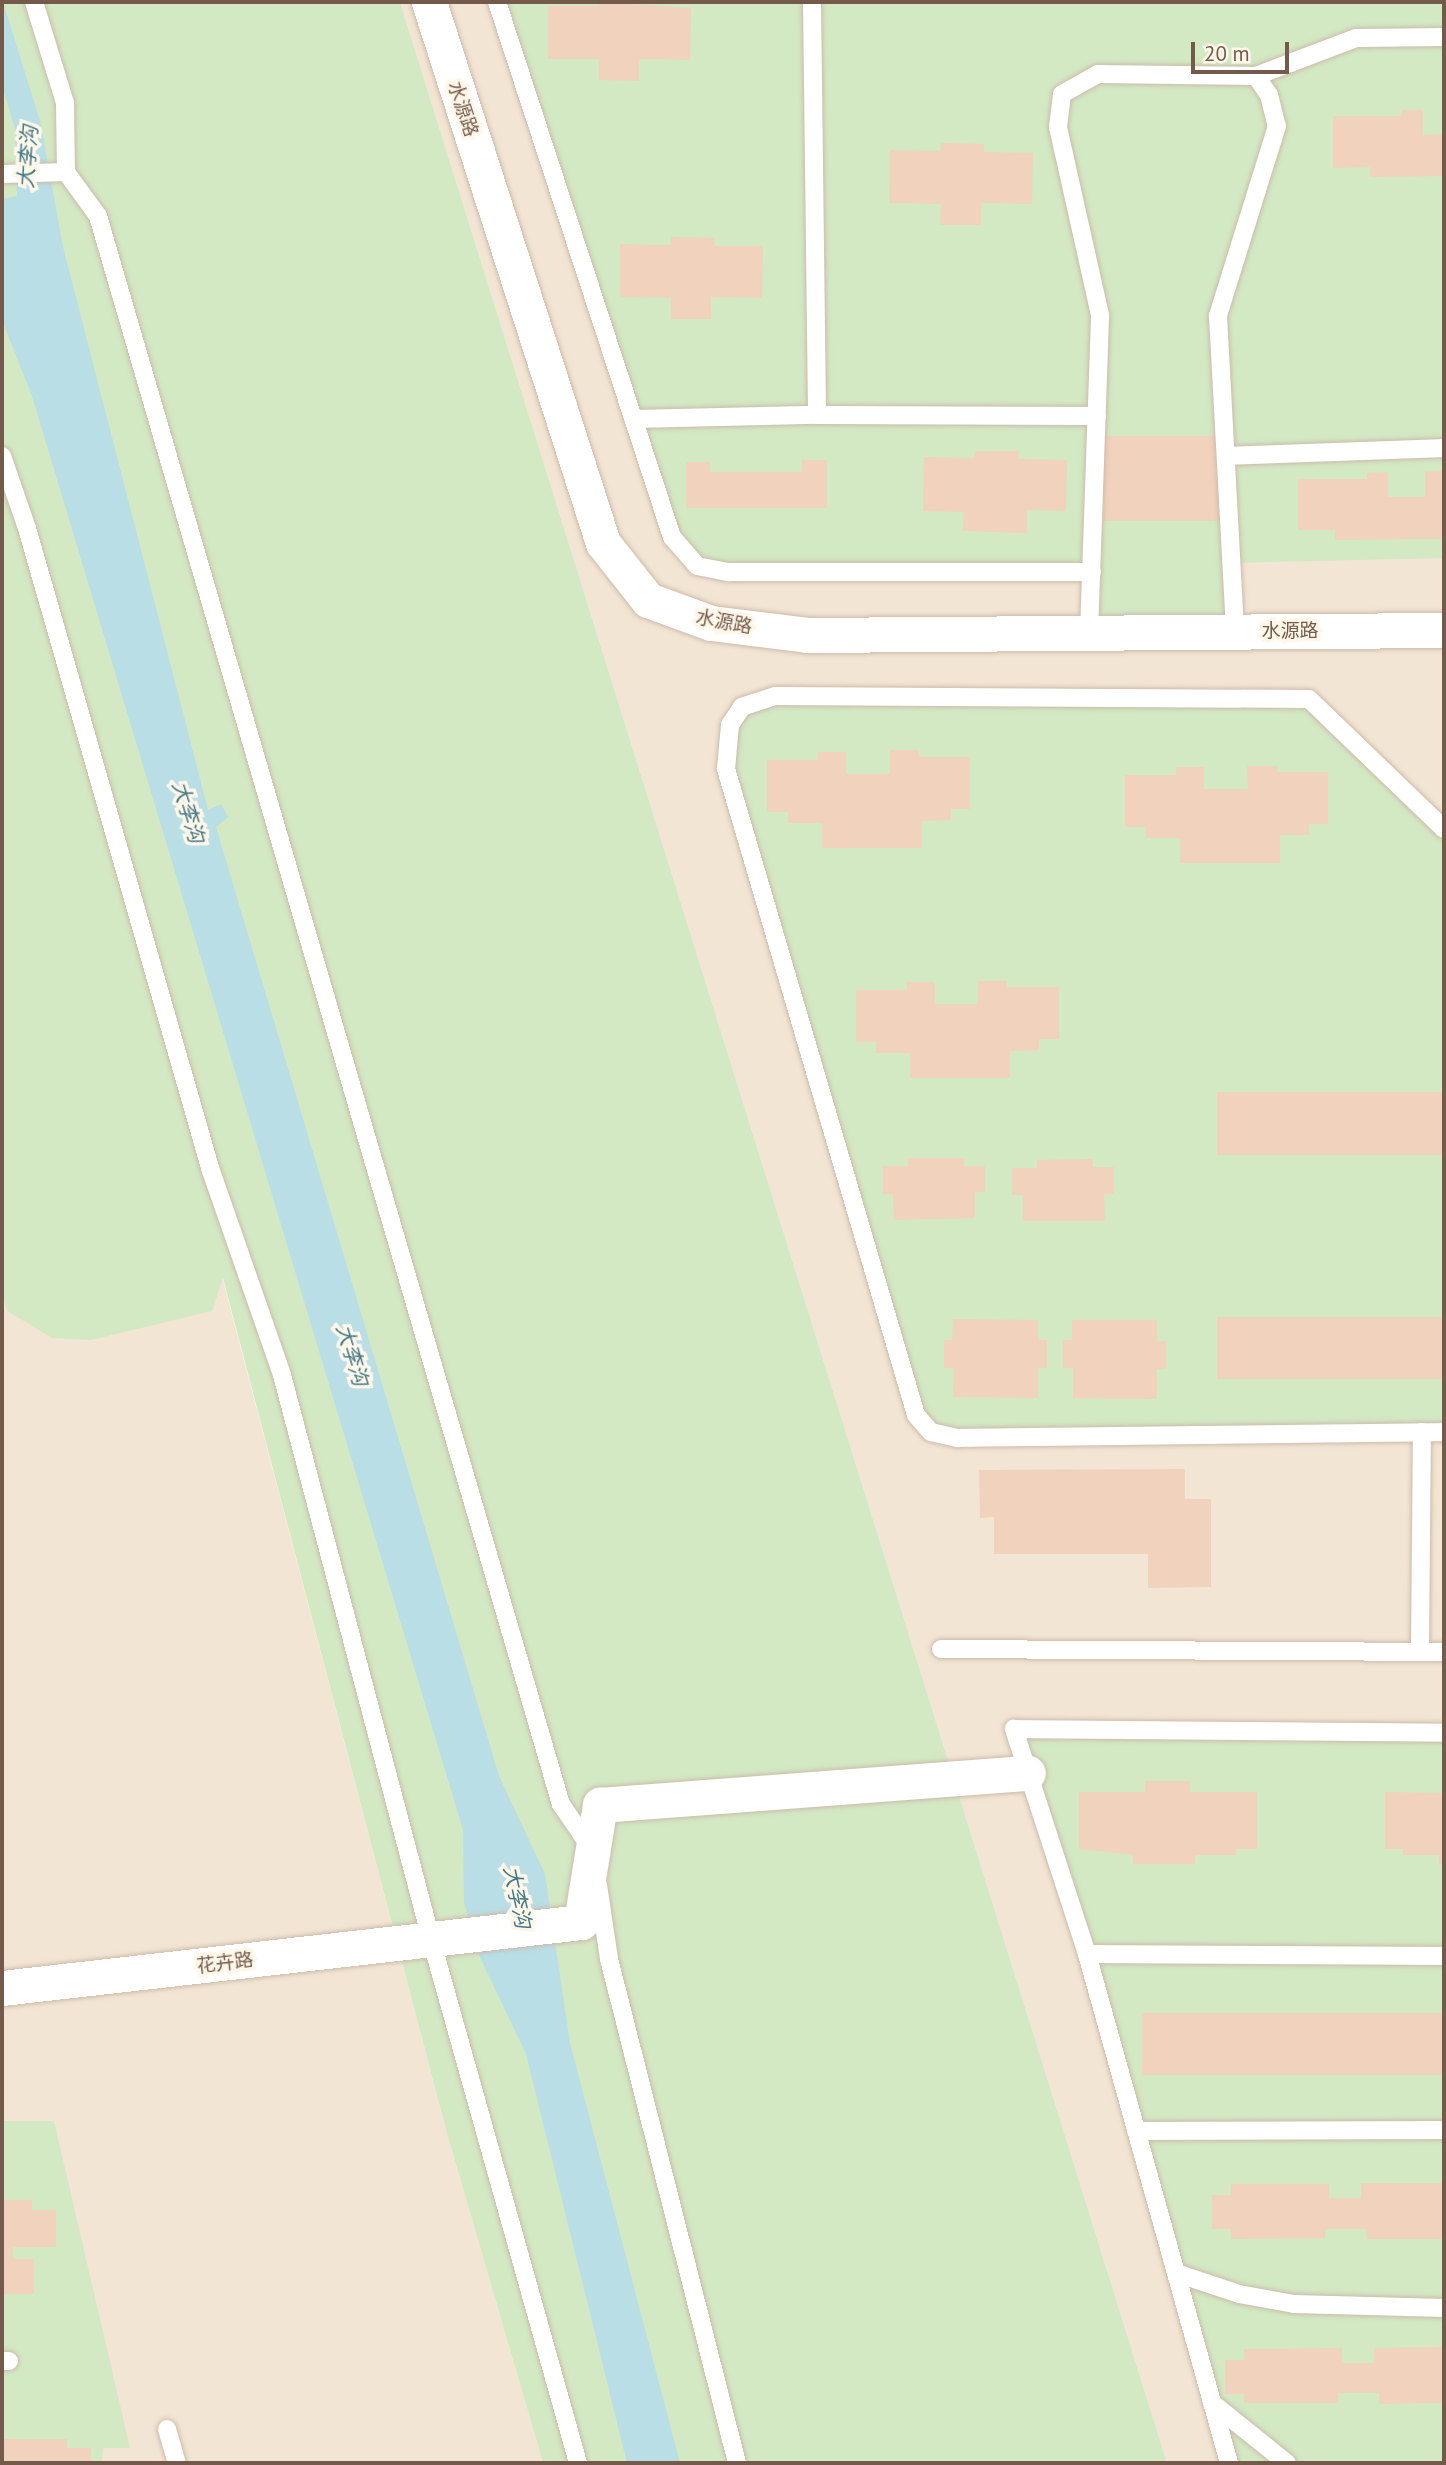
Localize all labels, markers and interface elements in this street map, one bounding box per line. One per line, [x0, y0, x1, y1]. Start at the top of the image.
scale bar [1194, 28, 1292, 72]
text: 20 m [1204, 40, 1250, 67]
street label: 水源路 [443, 78, 483, 140]
water label: 大李沟 [13, 125, 43, 189]
street label: 水源路 [694, 605, 754, 639]
street label: 水源路 [1262, 620, 1318, 642]
water label: 大李沟 [167, 778, 209, 846]
water label: 大李沟 [331, 1321, 373, 1389]
water label: 大李沟 [498, 1864, 536, 1930]
street label: 花卉路 [195, 1948, 255, 1978]

